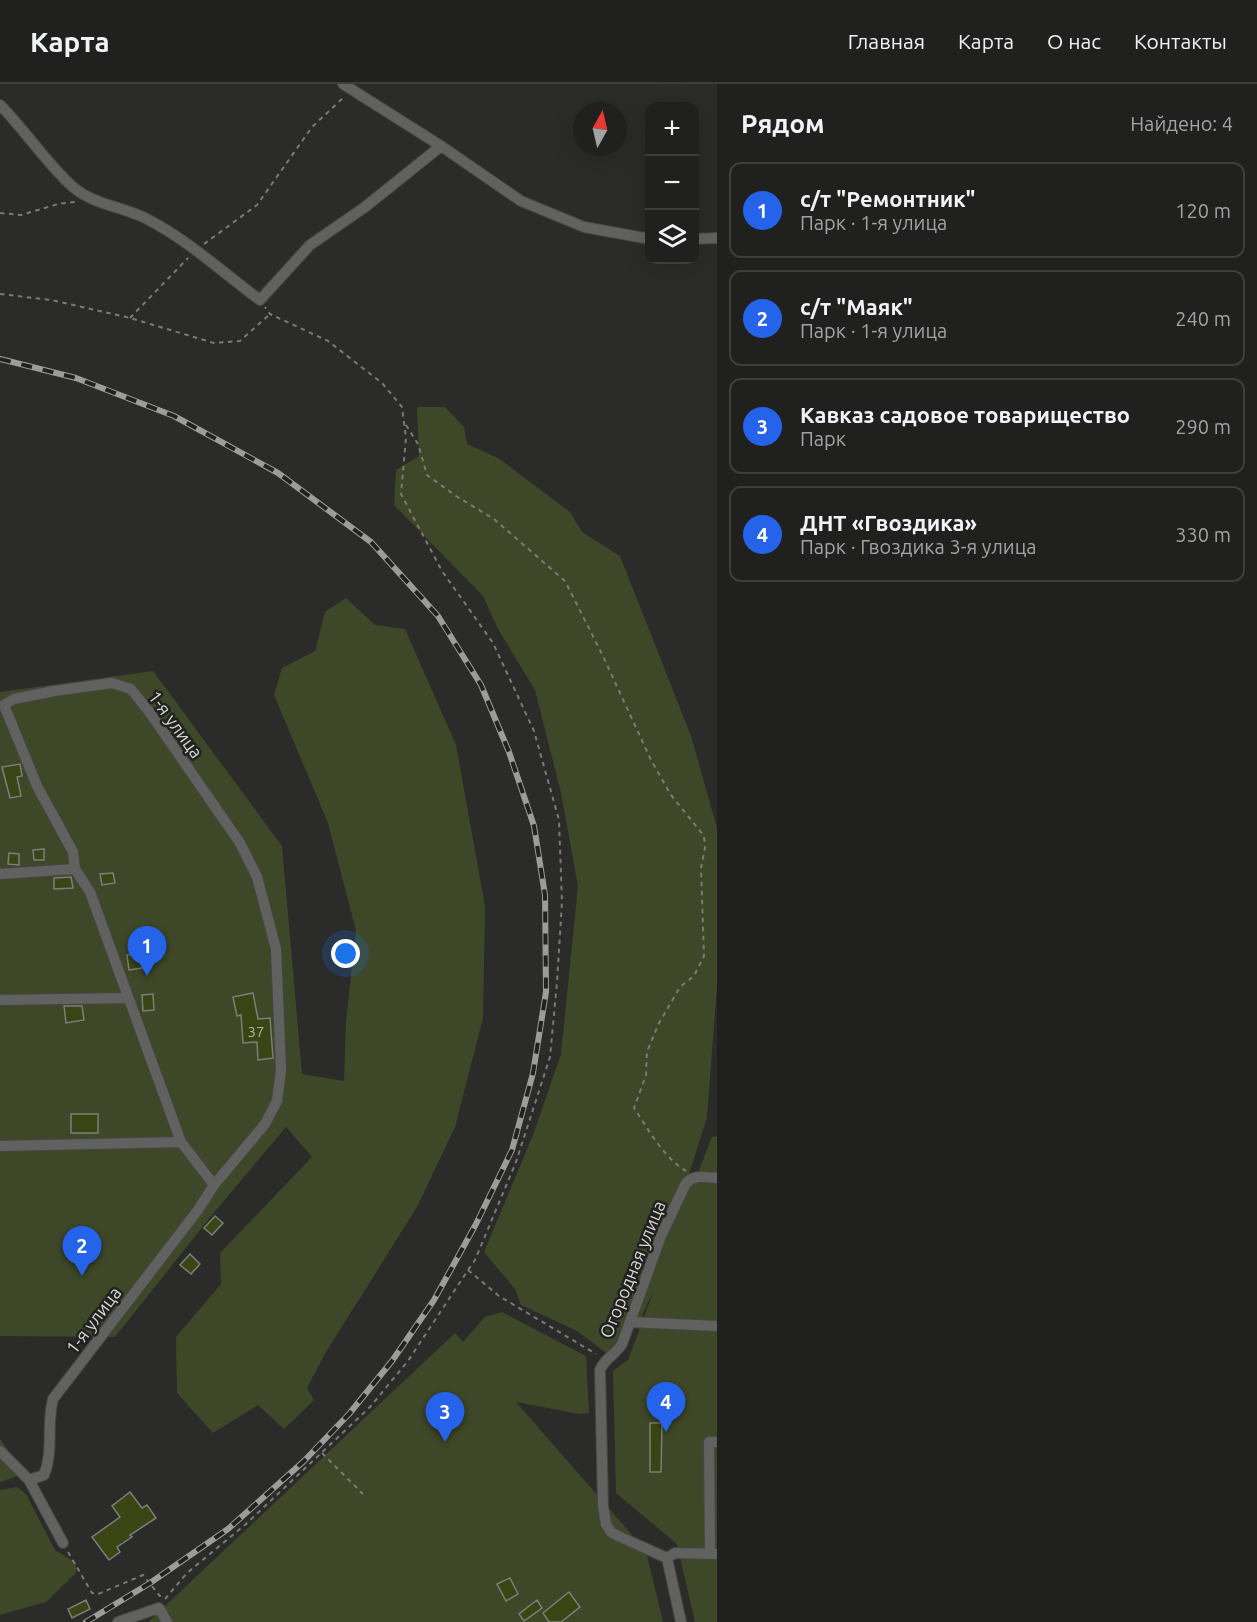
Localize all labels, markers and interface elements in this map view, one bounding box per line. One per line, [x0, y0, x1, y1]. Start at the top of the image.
text: Карта [30, 26, 110, 57]
text: Главная [848, 29, 925, 53]
text: Карта [958, 29, 1014, 53]
text: О нас [1047, 29, 1101, 53]
text: Контакты [1134, 29, 1227, 53]
north arrow [573, 102, 627, 156]
map controls [645, 102, 699, 264]
button: + [645, 102, 699, 156]
text: Рядом [741, 109, 825, 138]
text: Найдено: 4 [1130, 112, 1233, 135]
button: − [645, 156, 699, 210]
text: с/т "Ремонтник" [800, 186, 976, 211]
text: 1 [757, 199, 768, 222]
text: 120 m [1175, 199, 1231, 222]
button: layers [645, 210, 699, 264]
text: Парк · 1-я улица [800, 211, 947, 234]
text: с/т "Маяк" [800, 294, 913, 319]
text: 2 [757, 307, 768, 330]
text: 240 m [1175, 307, 1231, 330]
text: Парк · 1-я улица [800, 319, 947, 342]
text: Кавказ садовое товарищество [800, 402, 1130, 427]
text: 3 [757, 415, 768, 438]
text: 290 m [1175, 415, 1231, 438]
text: Парк [800, 427, 846, 450]
text: ДНТ «Гвоздика» [800, 510, 977, 535]
text: 4 [757, 523, 768, 546]
text: 330 m [1175, 523, 1231, 546]
text: Парк · Гвоздика 3-я улица [800, 535, 1037, 558]
street label: 1-я улица [145, 686, 207, 762]
pin: 1 [128, 926, 166, 976]
your location [331, 939, 360, 968]
house number: 37 [248, 1023, 264, 1040]
street label: Огородная улица [595, 1197, 669, 1341]
pin: 2 [62, 1226, 101, 1276]
street label: 1-я улица [61, 1283, 125, 1357]
pin: 4 [646, 1382, 686, 1432]
pin: 3 [426, 1392, 464, 1442]

